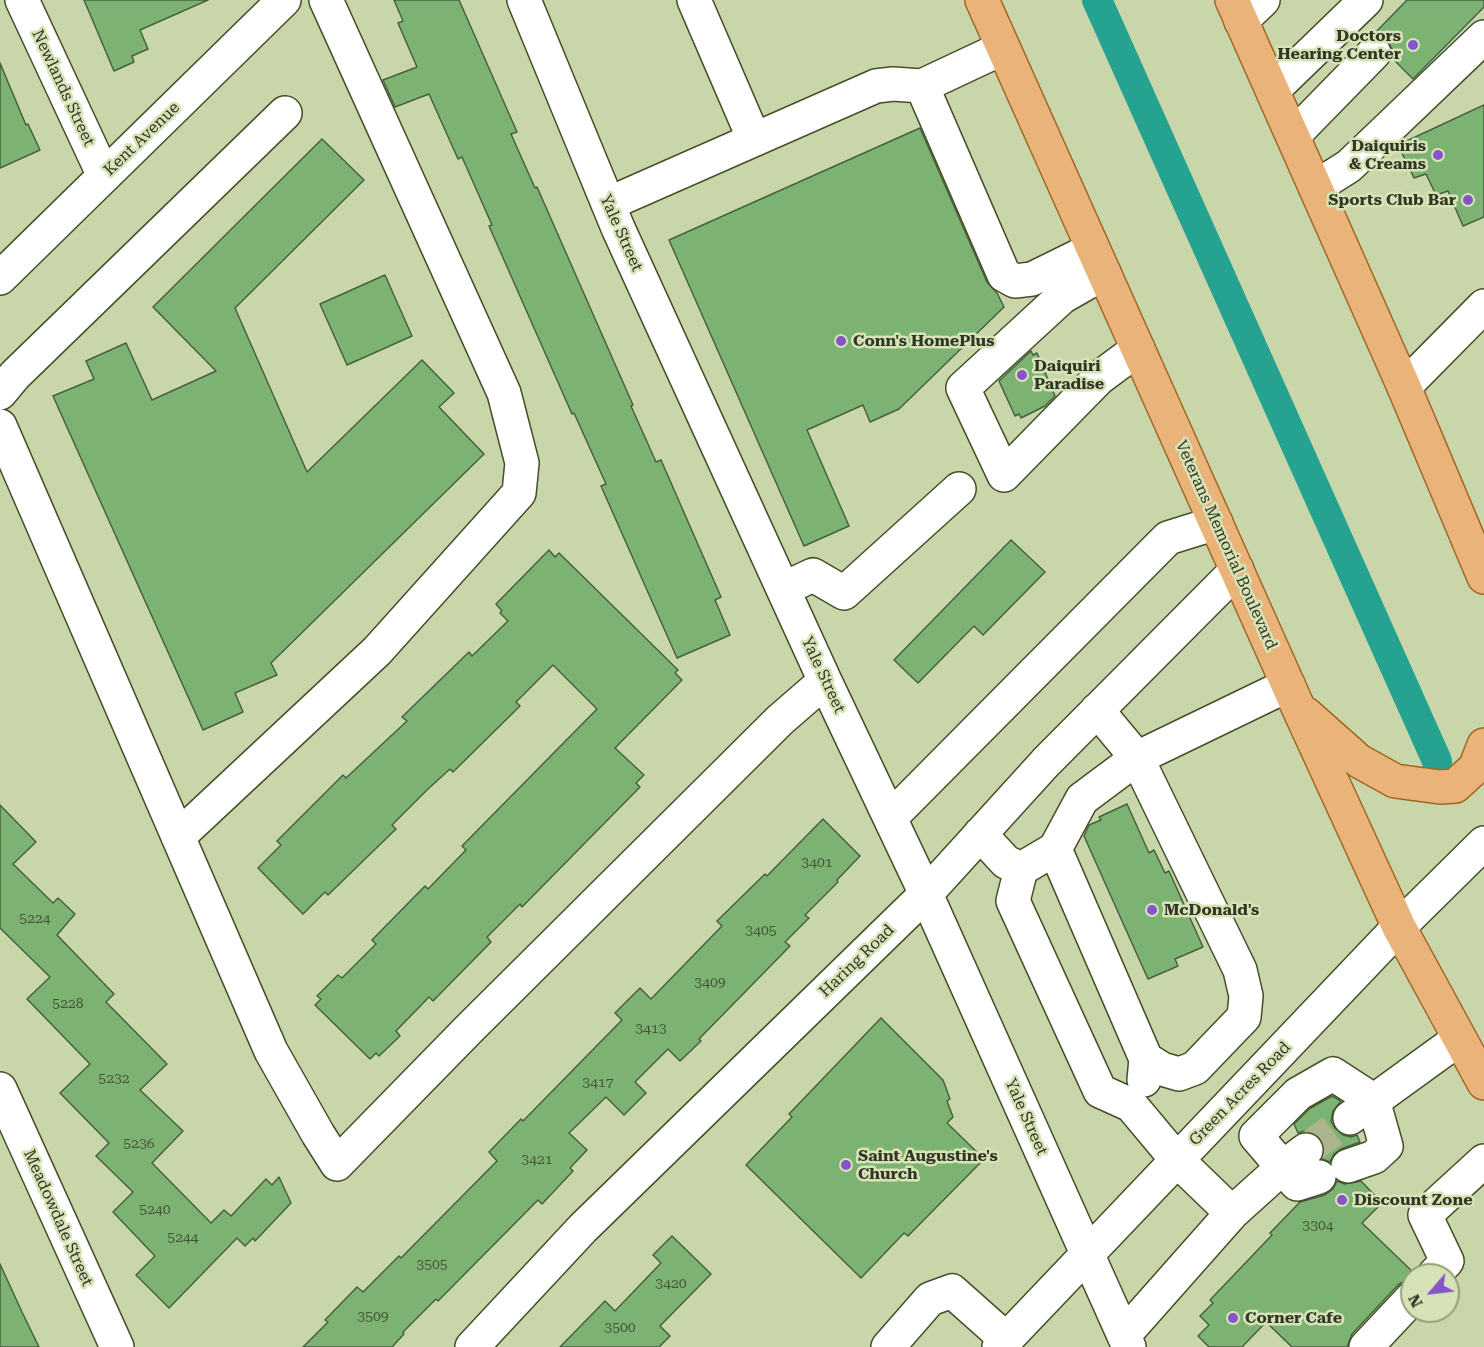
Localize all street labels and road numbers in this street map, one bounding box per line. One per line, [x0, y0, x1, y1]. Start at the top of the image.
street label: Newlands Street [28, 27, 98, 149]
street label: Kent Avenue [100, 98, 184, 180]
street label: Yale Street [596, 192, 646, 274]
street label: Veterans Memorial Boulevard [1171, 437, 1281, 653]
street label: Yale Street [797, 634, 849, 716]
street label: Haring Road [816, 921, 898, 1001]
street label: Green Acres Road [1185, 1038, 1295, 1150]
street label: Yale Street [1001, 1076, 1051, 1158]
street label: Meadowdale Street [19, 1147, 97, 1289]

